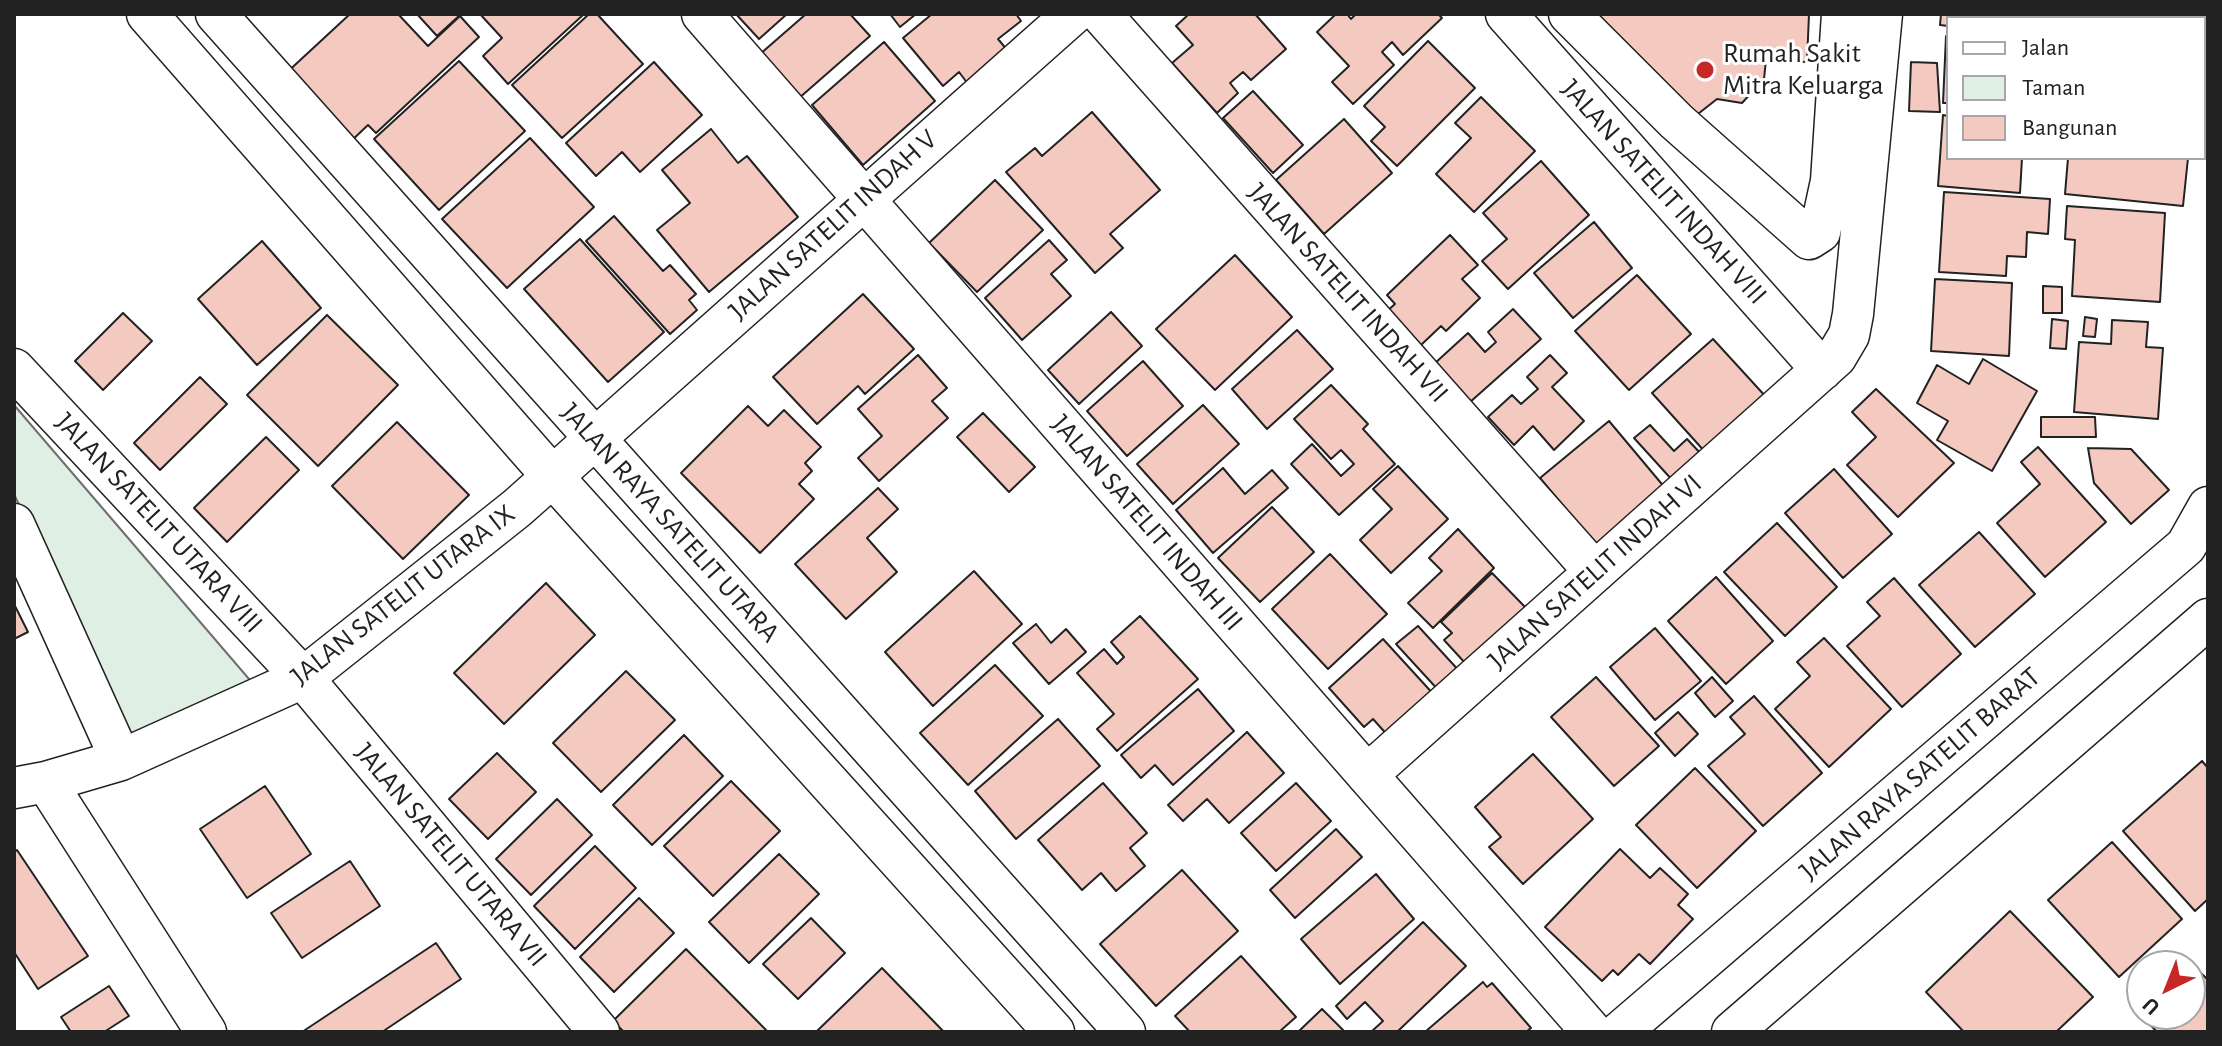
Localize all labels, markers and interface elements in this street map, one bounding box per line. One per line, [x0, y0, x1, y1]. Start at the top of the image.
legend [1946, 16, 2206, 160]
text: Jalan [2022, 36, 2069, 60]
place label: Rumah Sakit Mitra Keluarga [1723, 37, 1884, 103]
marker: Rumah Sakit Mitra Keluarga [1694, 59, 1716, 81]
street label: JALAN SATELIT INDAH VIII [1554, 73, 1774, 311]
text: Taman [2022, 76, 2085, 100]
text: Bangunan [2022, 116, 2117, 140]
street label: JALAN SATELIT INDAH V [722, 123, 944, 327]
street label: JALAN SATELIT INDAH VII [1241, 176, 1455, 410]
street label: JALAN RAYA SATELIT UTARA [554, 396, 786, 650]
street label: JALAN SATELIT UTARA VIII [48, 406, 270, 640]
street label: JALAN SATELIT INDAH III [1044, 408, 1250, 638]
street label: JALAN SATELIT INDAH VI [1481, 467, 1709, 677]
street label: JALAN SATELIT UTARA IX [284, 497, 522, 693]
street label: JALAN RAYA SATELIT BARAT [1793, 660, 2047, 888]
street label: JALAN SATELIT UTARA VII [348, 736, 554, 974]
north arrow [2126, 950, 2206, 1030]
text: U [2138, 993, 2164, 1019]

